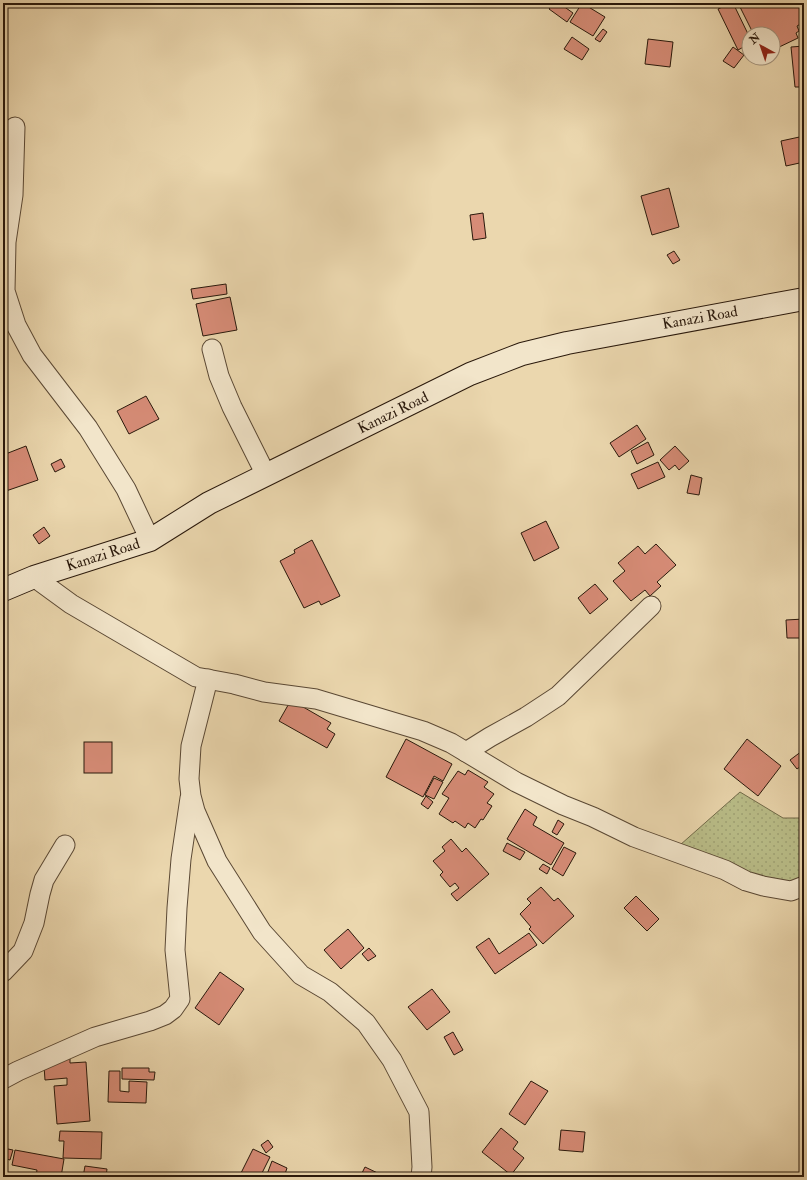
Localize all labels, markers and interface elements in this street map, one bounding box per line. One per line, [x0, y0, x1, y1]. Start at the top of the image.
north arrow [741, 26, 781, 66]
text: N [746, 30, 764, 48]
street label: Kanazi Road [661, 302, 740, 334]
street label: Kanazi Road [355, 387, 432, 438]
street label: Kanazi Road [64, 534, 143, 576]

